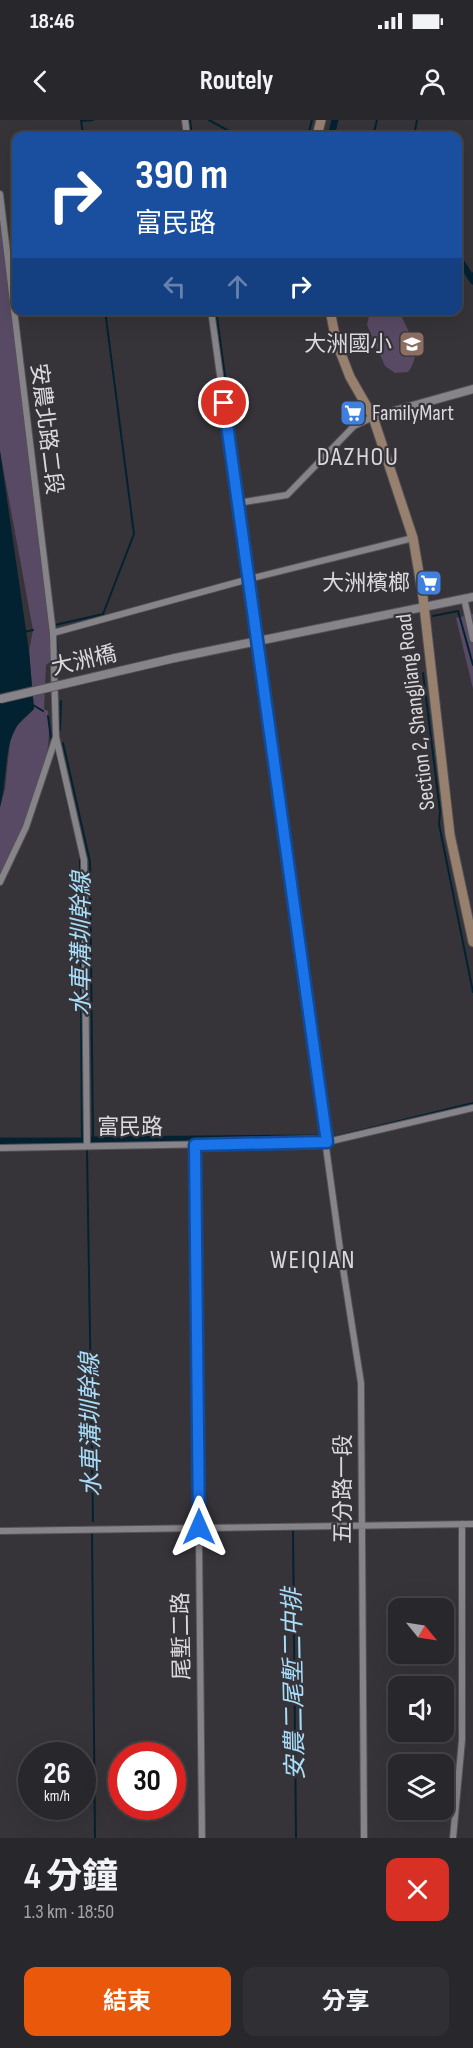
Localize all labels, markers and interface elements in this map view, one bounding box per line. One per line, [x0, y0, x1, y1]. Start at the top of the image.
text: 18:46 [30, 8, 75, 35]
icon: back [24, 65, 57, 98]
text: Routely [200, 65, 273, 97]
icon: person [416, 65, 449, 98]
text: 390 m [135, 150, 228, 201]
icon: right [36, 156, 114, 234]
text: 富民路 [135, 208, 216, 240]
icon: left [158, 270, 191, 303]
icon: ahead [221, 270, 254, 303]
icon: right [284, 270, 317, 303]
school or university icon: 大洲國小 [397, 329, 427, 359]
place label: 大洲國小 [304, 331, 392, 358]
street label: 安農北路二段 [25, 362, 67, 496]
pin [198, 377, 249, 428]
icon: arrive [207, 386, 240, 419]
supermarket icon: FamilyMart [338, 398, 368, 428]
place label: FamilyMart [372, 400, 454, 427]
district label: DAZHOU [317, 442, 399, 473]
supermarket icon: 大洲檳榔 [414, 568, 444, 598]
place label: 大洲檳榔 [322, 570, 410, 597]
street label: Section 2, ShangJiang Road [391, 612, 441, 812]
street label: 大洲橋 [49, 640, 119, 682]
water label: 水車溝圳幹線 [67, 869, 96, 1016]
street label: 富民路 [97, 1114, 163, 1141]
district label: WEIQIAN [270, 1245, 356, 1276]
water label: 水車溝圳幹線 [75, 1350, 107, 1497]
street label: 五分路一段 [330, 1434, 357, 1544]
position arrow [167, 1495, 231, 1559]
water label: 安農二尾塹二中排 [278, 1585, 310, 1780]
street label: 尾塹二路 [168, 1592, 196, 1680]
north arrow [388, 1598, 454, 1664]
map controls [388, 1598, 454, 1820]
button: sound [388, 1676, 454, 1742]
speed limit sign: 30 [108, 1742, 186, 1820]
button: layers [388, 1754, 454, 1820]
text: 26 [43, 1756, 71, 1792]
text: km/h [44, 1787, 70, 1806]
text: 4 分鐘 [24, 1856, 118, 1899]
button: close [386, 1858, 449, 1921]
text: 1.3 km · 18:50 [24, 1900, 114, 1924]
button: 結束 [24, 1967, 231, 2036]
button: 分享 [243, 1967, 449, 2036]

